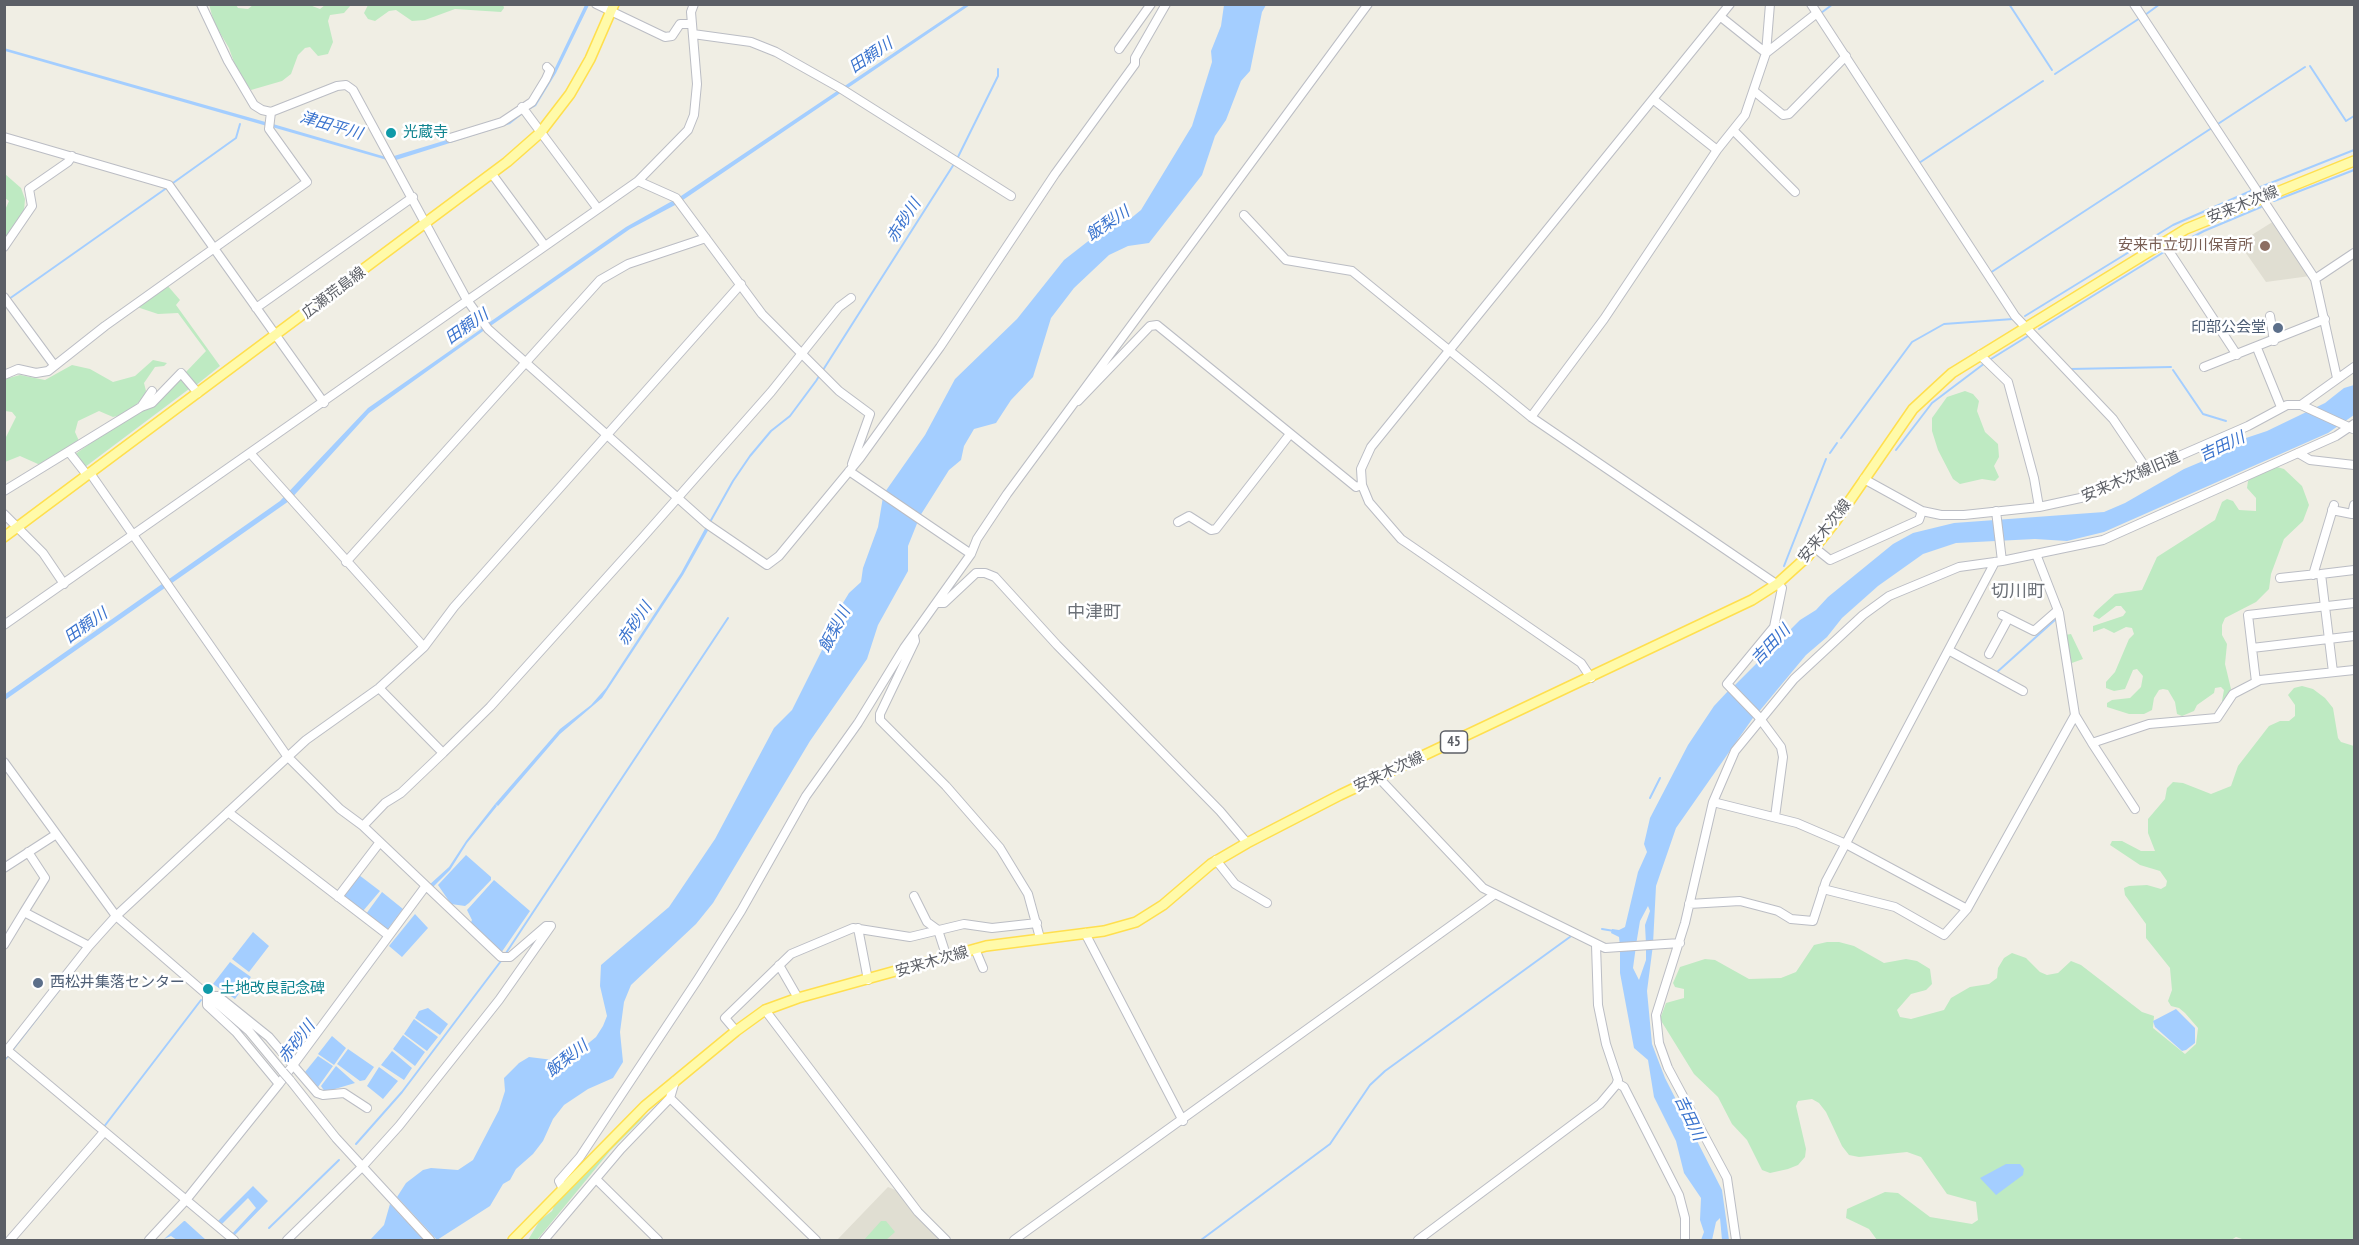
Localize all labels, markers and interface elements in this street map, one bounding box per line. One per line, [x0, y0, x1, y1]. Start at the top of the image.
water label: 田頼川 [846, 35, 896, 77]
water label: 津田平川 [298, 108, 364, 144]
place label: 光蔵寺 [403, 124, 448, 142]
marker: 光蔵寺 [384, 126, 398, 140]
street label: 安来木次線 [2205, 183, 2281, 227]
water label: 赤砂川 [883, 196, 925, 246]
water label: 飯梨川 [1083, 203, 1133, 245]
place label: 安来市立切川保育所 [2118, 237, 2253, 255]
marker: 安来市立切川保育所 [2258, 239, 2272, 253]
street label: 広瀬荒島線 [299, 263, 369, 323]
water label: 田頼川 [442, 305, 492, 349]
place label: 印部公会堂 [2191, 319, 2266, 337]
marker: 印部公会堂 [2271, 321, 2285, 335]
water label: 吉田川 [2196, 428, 2248, 466]
street label: 安来木次線旧道 [2079, 448, 2183, 506]
street label: 安来木次線 [1795, 496, 1855, 566]
district label: 切川町 [1991, 581, 2045, 603]
water label: 赤砂川 [614, 599, 656, 649]
district label: 中津町 [1067, 602, 1121, 624]
water label: 田頼川 [61, 604, 111, 648]
water label: 飯梨川 [815, 604, 855, 656]
water label: 吉田川 [1747, 621, 1795, 669]
road number: 45 [1440, 731, 1468, 753]
street label: 安来木次線 [1351, 748, 1427, 796]
street label: 安来木次線 [893, 943, 971, 981]
place label: 西松井集落センター [50, 974, 185, 992]
marker: 西松井集落センター [31, 976, 45, 990]
place label: 土地改良記念碑 [220, 980, 325, 998]
marker: 土地改良記念碑 [201, 982, 215, 996]
water label: 赤砂川 [275, 1017, 319, 1067]
water label: 飯梨川 [542, 1037, 592, 1081]
water label: 吉田川 [1670, 1092, 1708, 1144]

